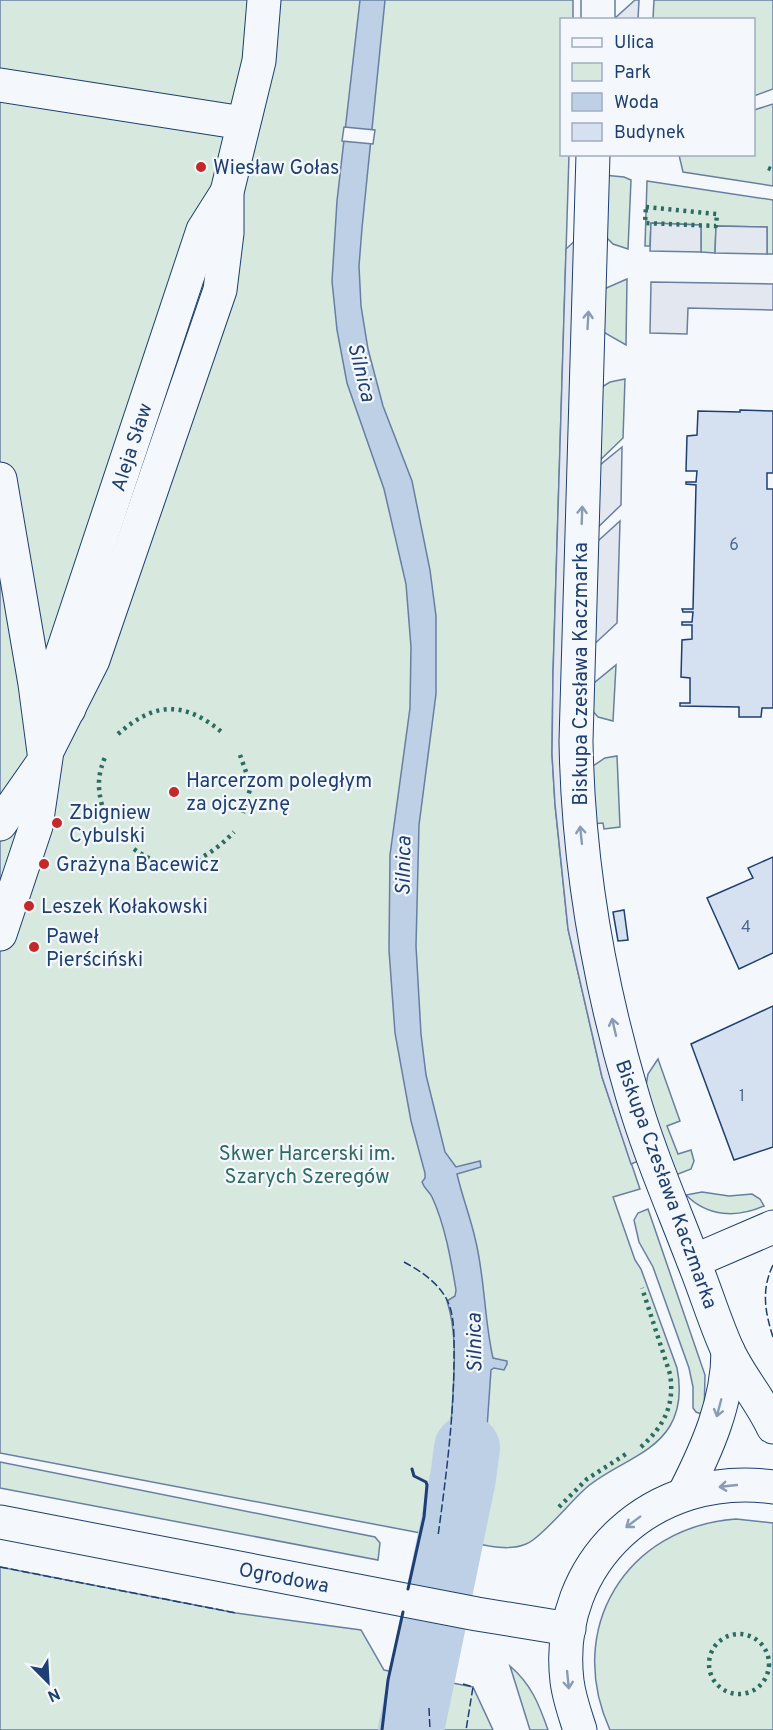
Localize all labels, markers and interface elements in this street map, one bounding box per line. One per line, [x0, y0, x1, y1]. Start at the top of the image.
legend [560, 18, 755, 156]
text: Ulica [614, 32, 654, 55]
text: Park [614, 62, 651, 85]
text: Woda [614, 92, 659, 115]
text: Budynek [614, 122, 685, 145]
place label: Wiesław Gołas [213, 156, 339, 182]
marker: Wiesław Gołas [194, 160, 208, 174]
one-way arrow [583, 310, 594, 330]
water label: Silnica [340, 340, 381, 405]
street label: Aleja Sław [106, 400, 159, 495]
one-way arrow [576, 505, 587, 525]
house number: 6 [729, 536, 739, 556]
street label: Biskupa Czesława Kaczmarka [569, 542, 595, 806]
place label: Harcerzom poległym za ojczyznę [186, 769, 372, 818]
marker: Harcerzom poległym za ojczyznę [167, 785, 181, 799]
place label: Zbigniew Cybulski [69, 801, 151, 850]
marker: Zbigniew Cybulski [50, 816, 64, 830]
one-way arrow [575, 826, 586, 846]
water label: Silnica [390, 836, 419, 896]
place label: Grażyna Bacewicz [56, 853, 219, 879]
marker: Grażyna Bacewicz [37, 857, 51, 871]
place label: Leszek Kołakowski [41, 895, 208, 921]
marker: Leszek Kołakowski [22, 899, 36, 913]
house number: 4 [741, 918, 751, 938]
place label: Paweł Pierściński [46, 925, 143, 974]
marker: Paweł Pierściński [27, 940, 41, 954]
one-way arrow [608, 1018, 619, 1038]
street label: Biskupa Czesława Kaczmarka [608, 1056, 722, 1313]
house number: 1 [739, 1087, 745, 1107]
park label: Skwer Harcerski im. Szarych Szeregów [219, 1142, 395, 1191]
water label: Silnica [461, 1313, 490, 1373]
one-way arrow [713, 1398, 724, 1417]
one-way arrow [719, 1481, 739, 1492]
one-way arrow [626, 1516, 642, 1528]
street label: Ogrodowa [236, 1557, 331, 1600]
north arrow [18, 1652, 78, 1712]
one-way arrow [562, 1670, 573, 1690]
text: N [44, 1682, 63, 1705]

